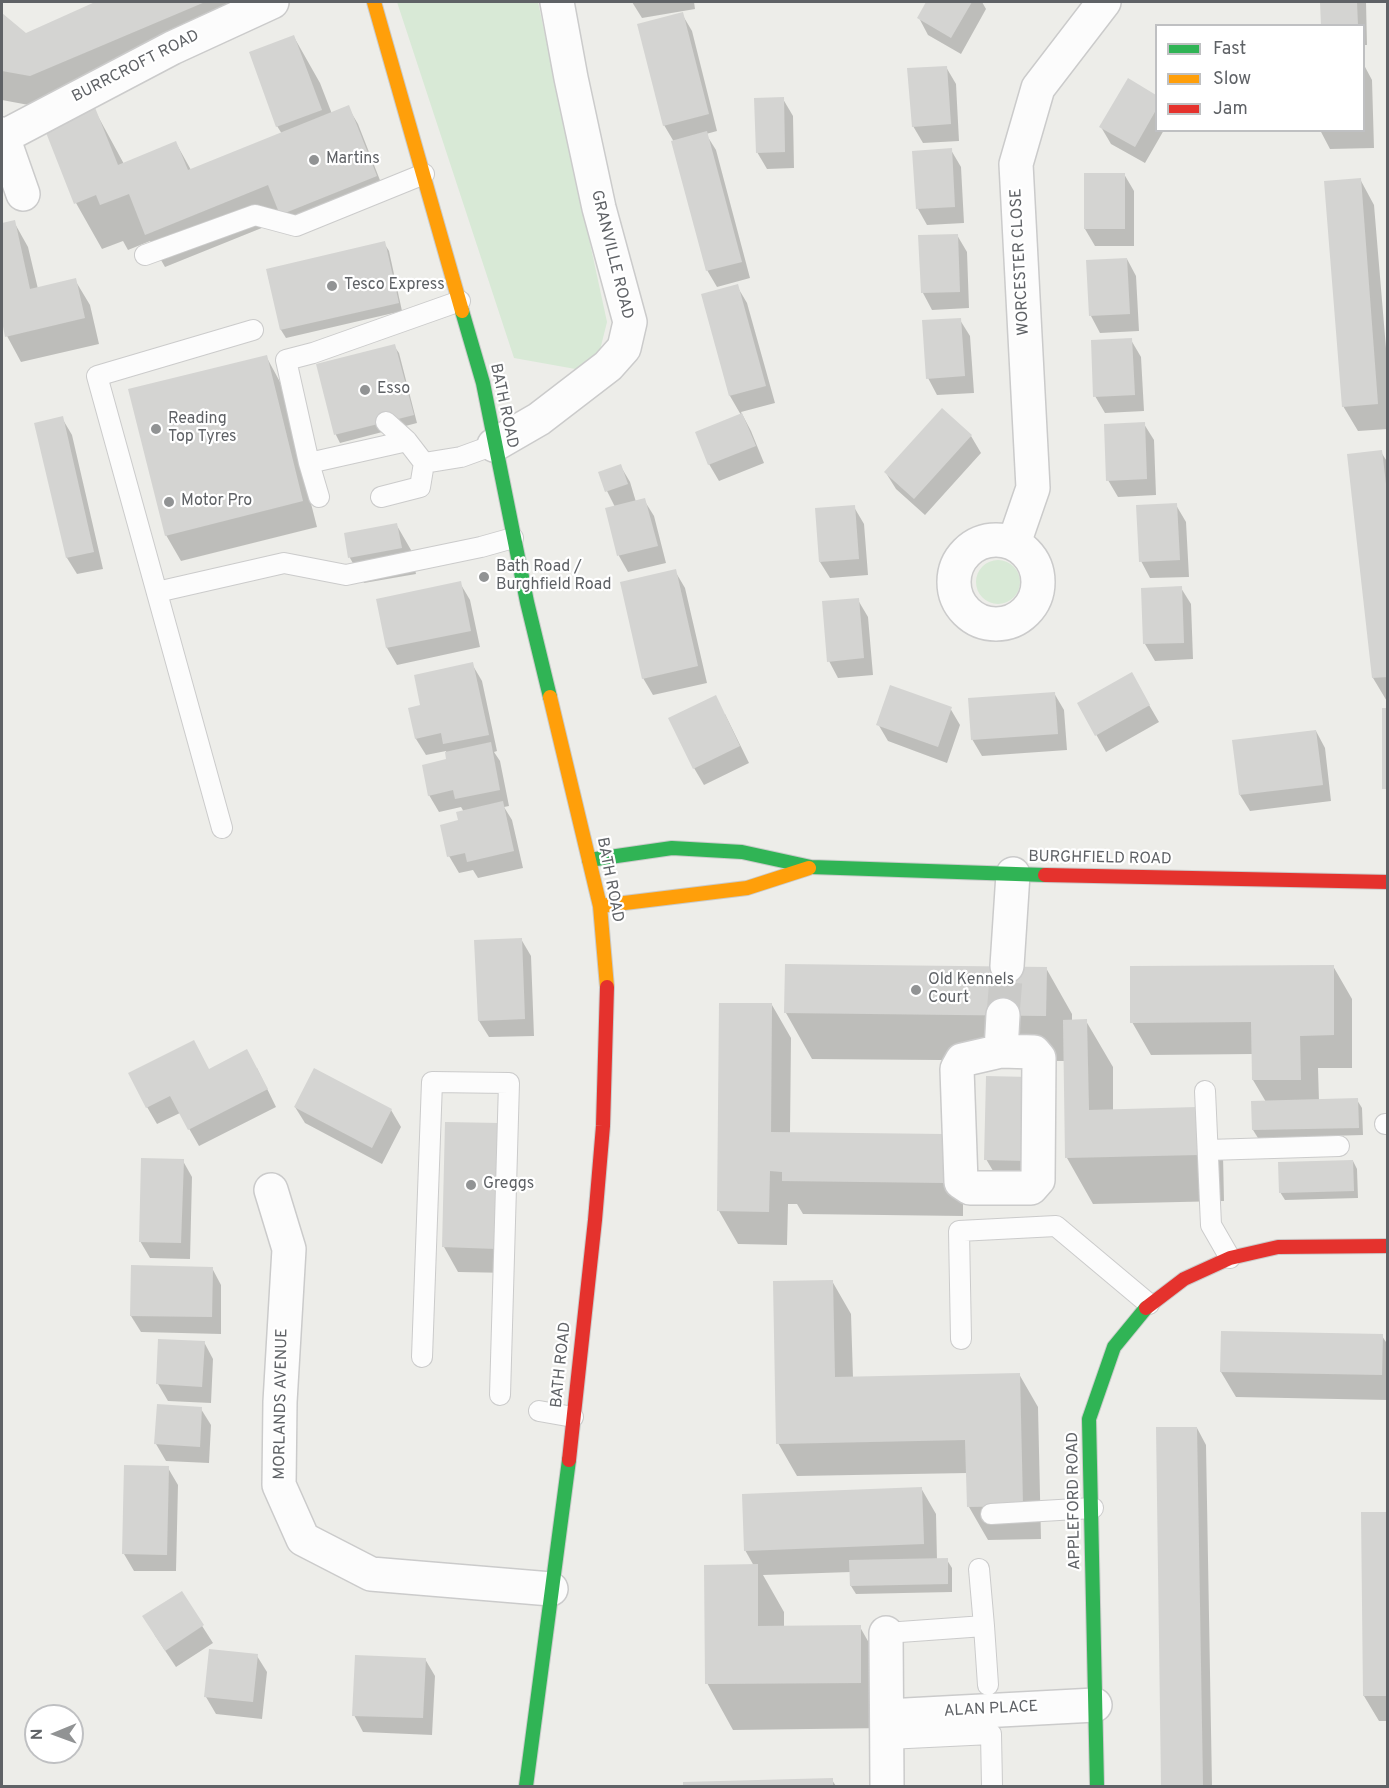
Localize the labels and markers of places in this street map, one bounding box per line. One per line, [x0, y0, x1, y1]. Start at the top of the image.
place label: Martins [326, 150, 380, 170]
marker: Martins [307, 153, 321, 167]
place label: Tesco Express [344, 276, 445, 296]
marker: Tesco Express [325, 279, 339, 293]
place label: Esso [377, 380, 410, 400]
marker: Esso [358, 383, 372, 397]
place label: Reading Top Tyres [168, 410, 237, 448]
marker: Reading Top Tyres [149, 422, 163, 436]
place label: Motor Pro [181, 492, 252, 512]
marker: Motor Pro [162, 495, 176, 509]
place label: Bath Road / Burghfield Road [496, 558, 611, 596]
marker: Bath Road / Burghfield Road [477, 570, 491, 584]
place label: Old Kennels Court [928, 971, 1014, 1009]
marker: Old Kennels Court [909, 983, 923, 997]
place label: Greggs [483, 1175, 534, 1195]
marker: Greggs [464, 1178, 478, 1192]

